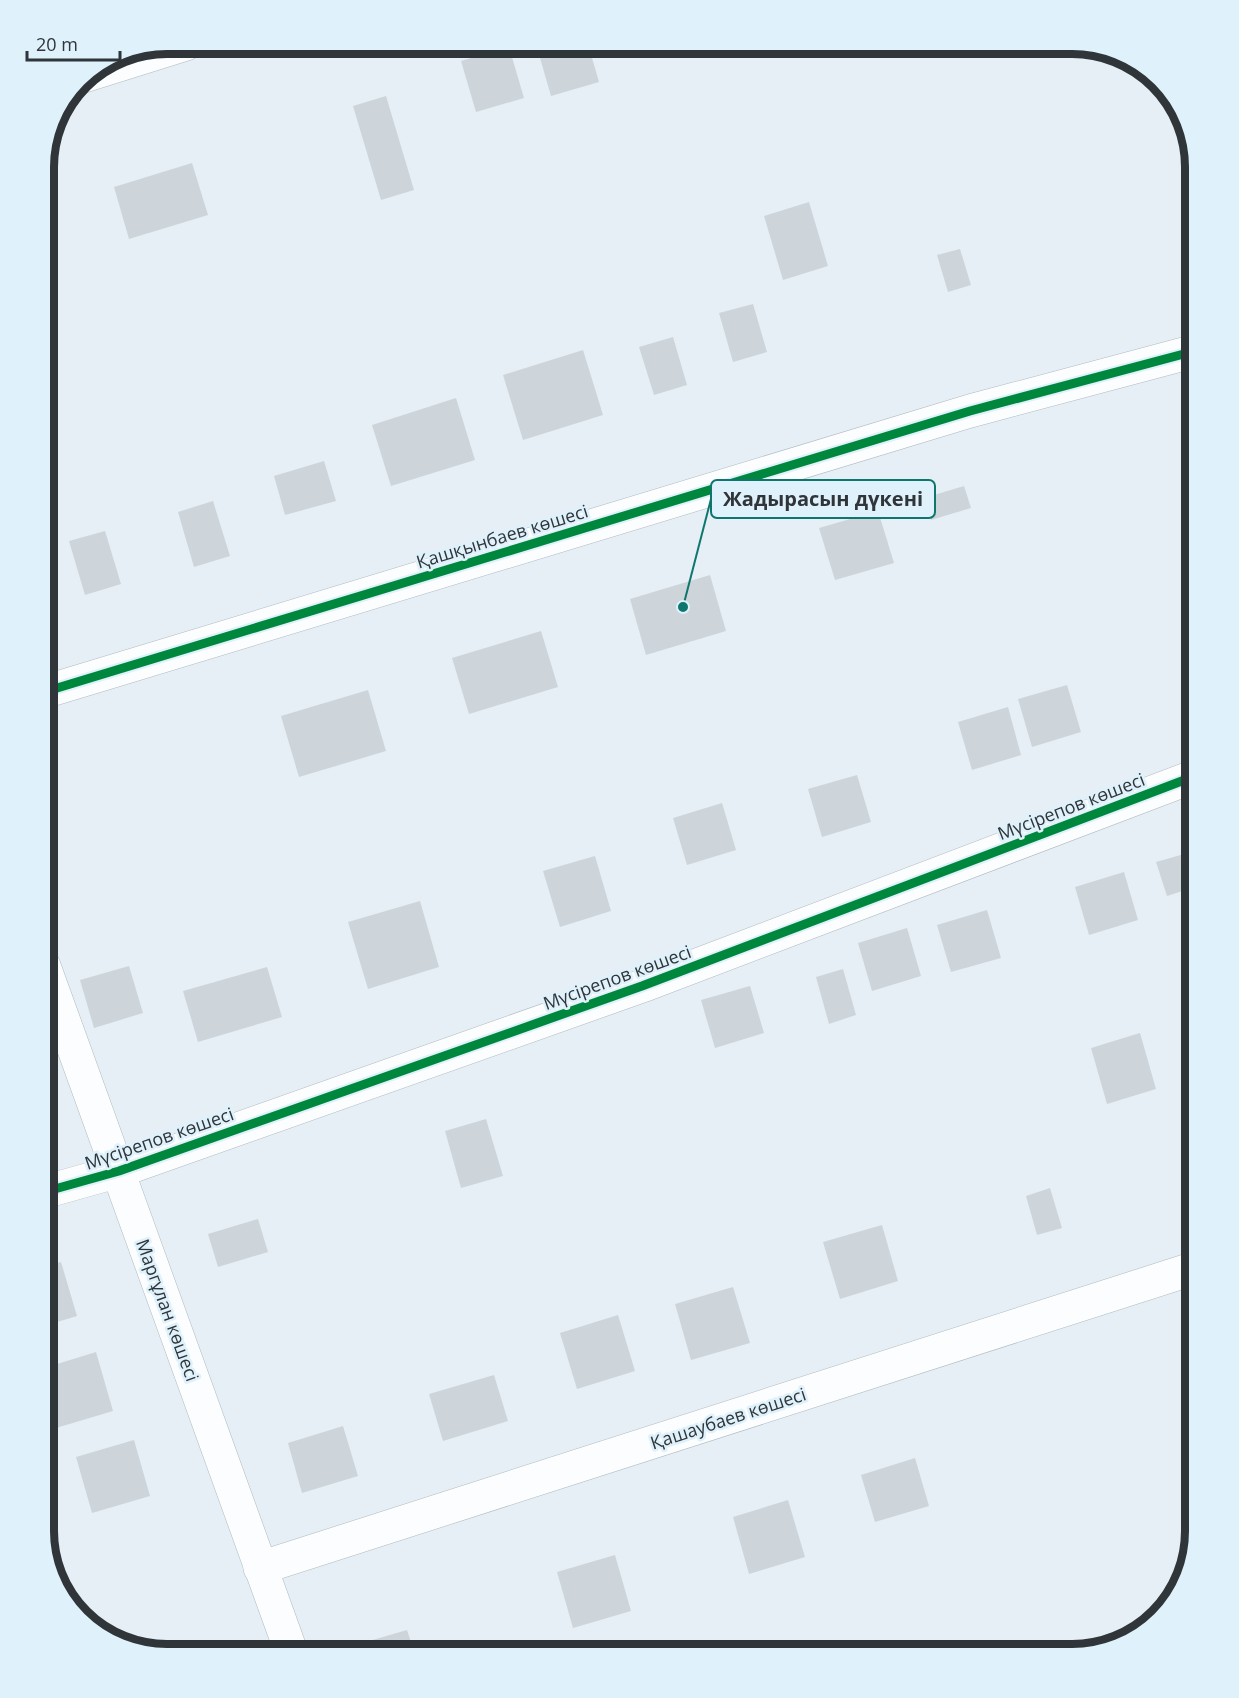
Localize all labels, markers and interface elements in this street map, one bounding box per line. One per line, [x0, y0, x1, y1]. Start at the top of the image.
scale bar [27, 24, 120, 62]
text: 20 m [36, 32, 78, 56]
callout: Жадырасын дүкені [711, 480, 935, 518]
text: Жадырасын дүкені [723, 485, 923, 512]
street label: Қашқынбаев көшесі [413, 498, 591, 574]
street label: Мүсірепов көшесі [994, 767, 1148, 845]
street label: Мүсірепов көшесі [540, 939, 694, 1015]
street label: Мүсірепов көшесі [81, 1101, 237, 1175]
street label: Маргұлан көшесі [131, 1236, 205, 1384]
street label: Қашаубаев көшесі [647, 1382, 809, 1454]

